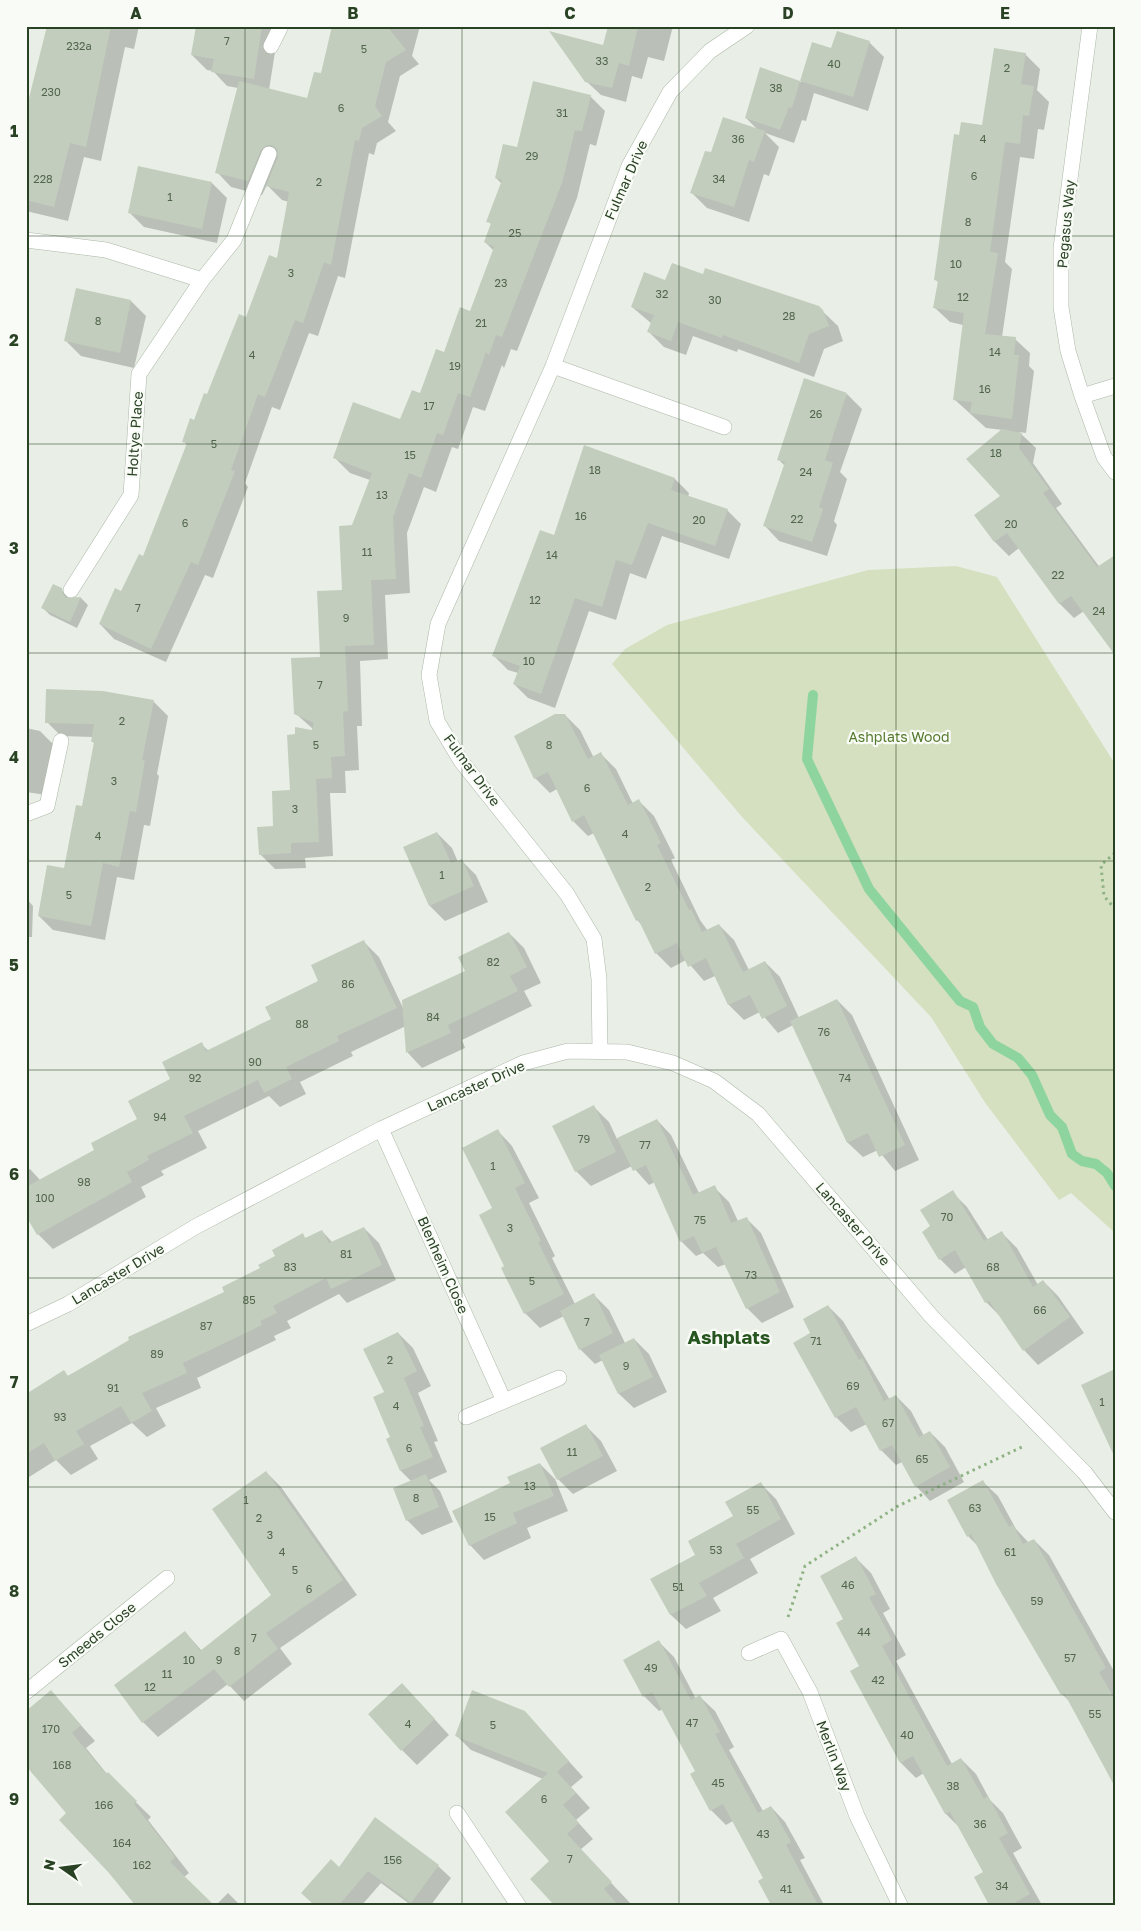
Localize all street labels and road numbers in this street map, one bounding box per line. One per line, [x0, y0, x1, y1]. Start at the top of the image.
street label: Fulmar Drive [600, 137, 651, 222]
street label: Pegasus Way [1053, 179, 1078, 269]
street label: Holtye Place [123, 391, 146, 477]
street label: Fulmar Drive [440, 730, 504, 809]
street label: Lancaster Drive [424, 1056, 527, 1115]
street label: Lancaster Drive [813, 1178, 894, 1269]
street label: Blenheim Close [414, 1214, 472, 1316]
street label: Lancaster Drive [68, 1239, 167, 1308]
street label: Smeeds Close [54, 1598, 139, 1671]
street label: Merlin Way [813, 1718, 856, 1794]

